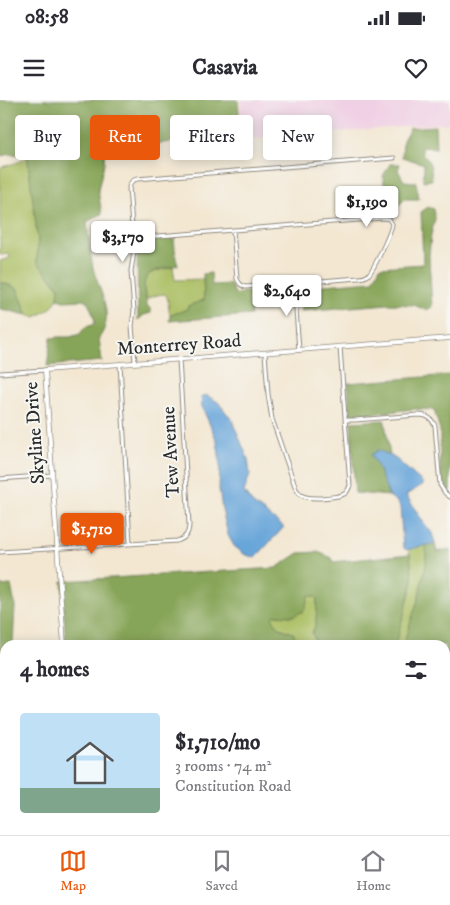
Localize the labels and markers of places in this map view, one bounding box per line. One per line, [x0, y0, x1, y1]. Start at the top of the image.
pin: $1,190 [326, 186, 408, 228]
pin: $3,170 [82, 220, 164, 263]
pin: $2,640 [246, 274, 328, 317]
pin: $1,710 [51, 512, 133, 555]

